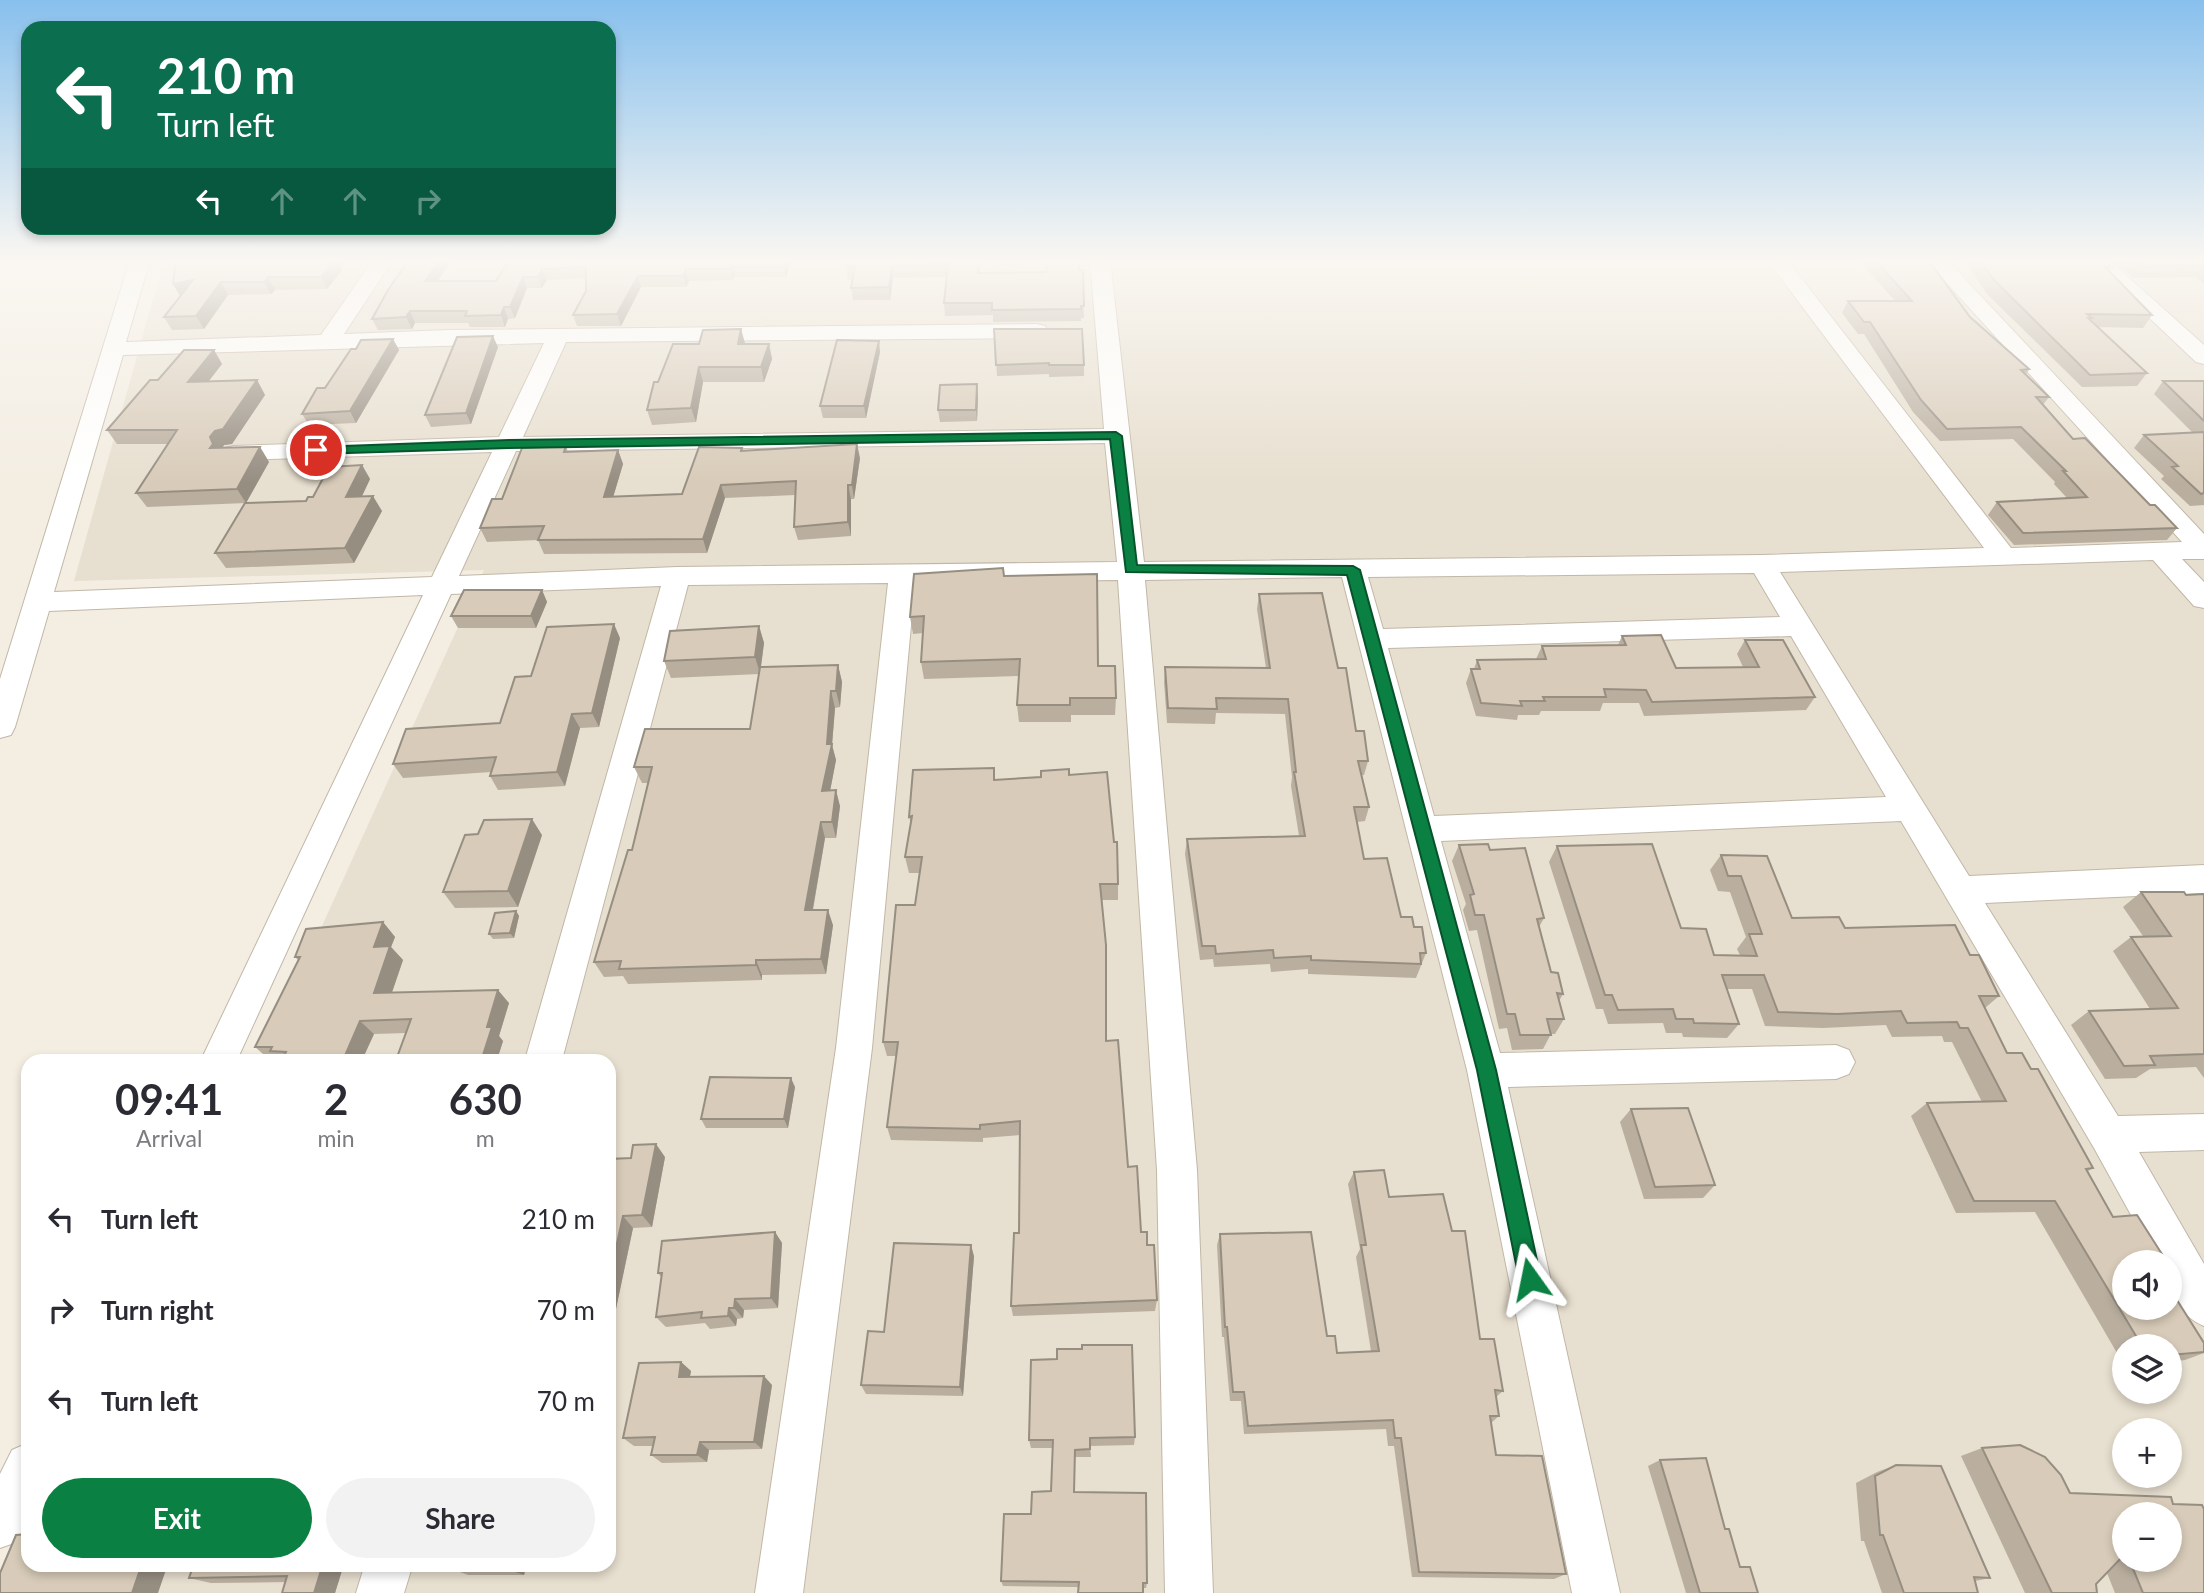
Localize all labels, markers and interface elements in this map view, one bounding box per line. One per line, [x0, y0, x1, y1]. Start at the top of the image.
text: 210 m [157, 46, 295, 104]
icon: left [42, 49, 133, 140]
text: Turn left [157, 105, 274, 144]
icon: left [190, 182, 228, 220]
icon: ahead [263, 182, 301, 220]
icon: ahead [336, 182, 374, 220]
icon: right [409, 182, 447, 220]
pin [286, 420, 346, 480]
icon: arrive [297, 431, 335, 469]
text: 09:41 [115, 1074, 223, 1124]
text: 2 [324, 1074, 348, 1124]
text: 630 [449, 1074, 522, 1124]
text: Arrival [136, 1124, 202, 1152]
text: min [317, 1124, 355, 1152]
text: m [476, 1124, 495, 1152]
icon: left [42, 1200, 80, 1238]
text: Turn left [101, 1203, 198, 1235]
text: 210 m [522, 1203, 595, 1235]
position arrow [1493, 1242, 1567, 1316]
map controls [2112, 1250, 2182, 1572]
button: sound [2112, 1250, 2182, 1320]
icon: right [42, 1291, 80, 1329]
text: Turn right [101, 1294, 214, 1326]
text: 70 m [537, 1294, 595, 1326]
button: layers [2112, 1334, 2182, 1404]
icon: left [42, 1382, 80, 1420]
text: Turn left [101, 1385, 198, 1417]
text: 70 m [537, 1385, 595, 1417]
button: + [2112, 1418, 2182, 1488]
button: Exit [42, 1478, 312, 1558]
button: Share [326, 1478, 595, 1558]
button: − [2112, 1502, 2182, 1572]

